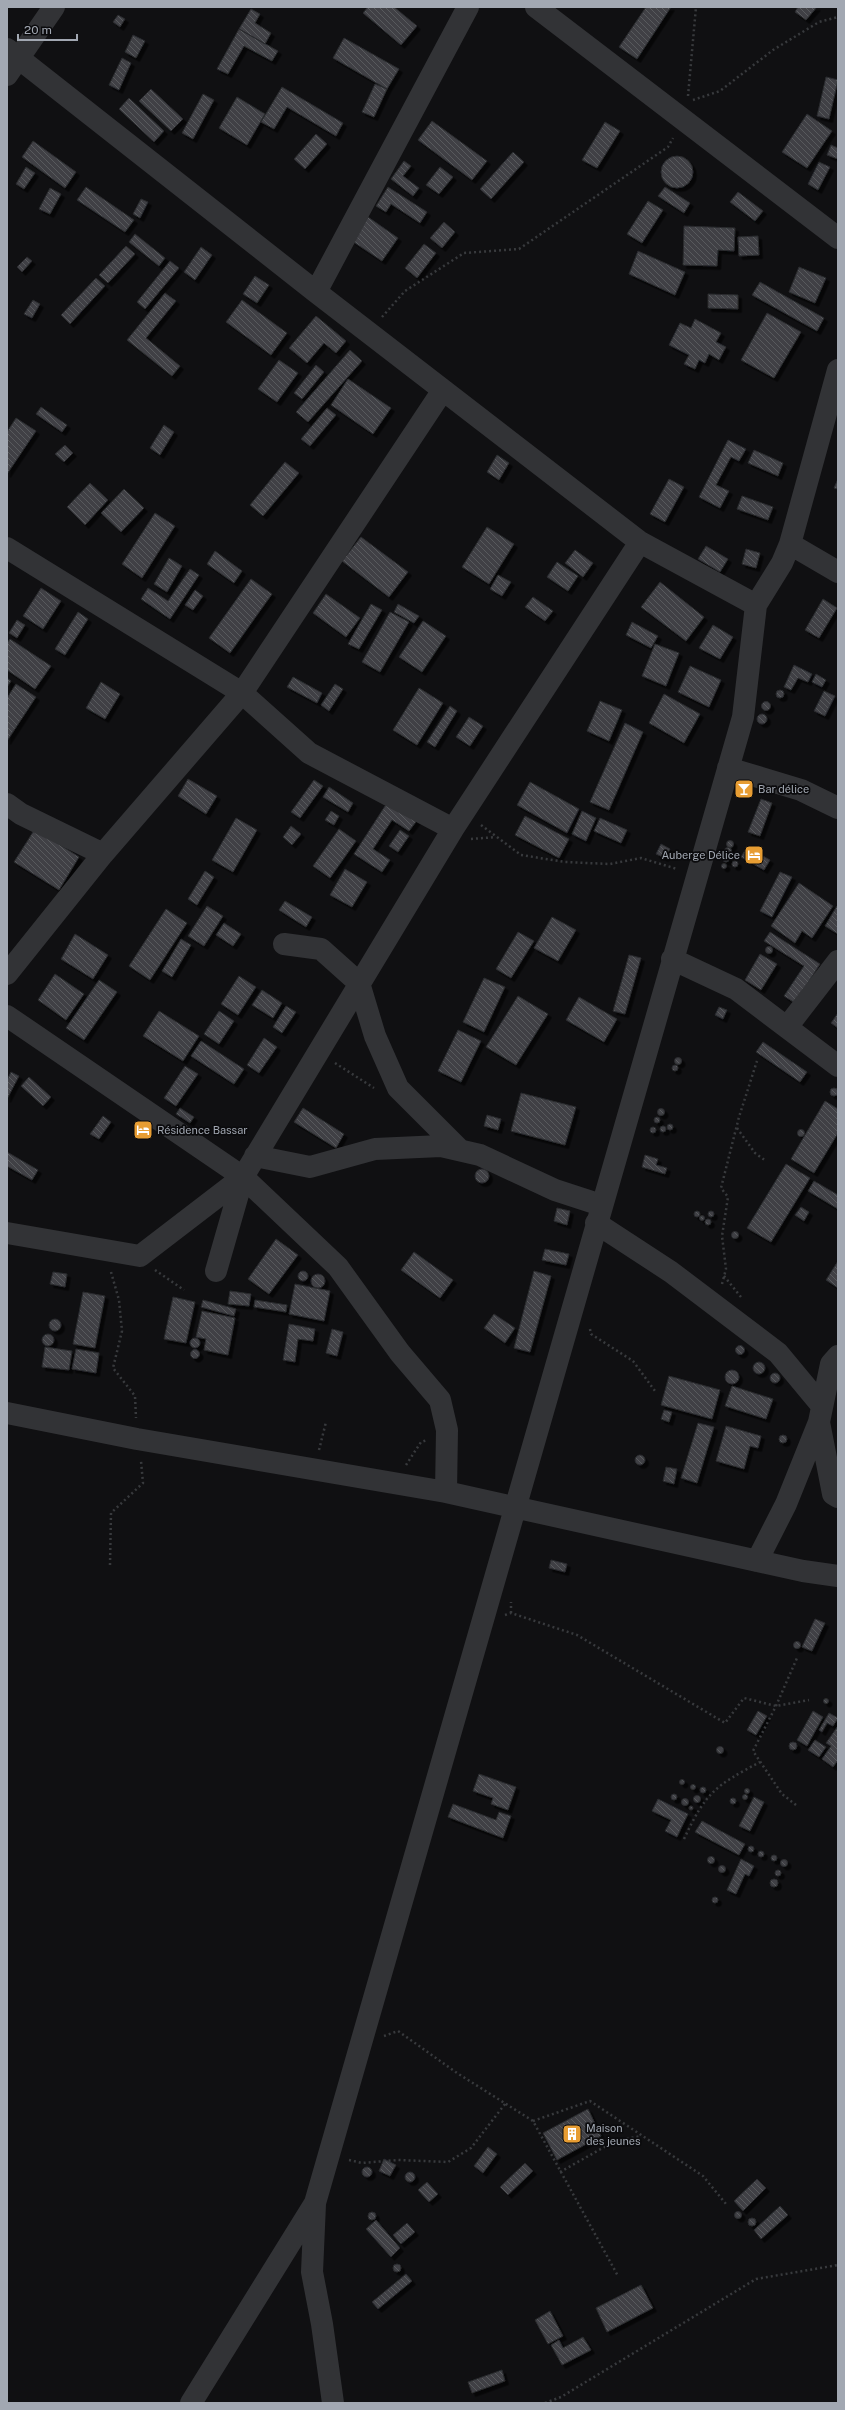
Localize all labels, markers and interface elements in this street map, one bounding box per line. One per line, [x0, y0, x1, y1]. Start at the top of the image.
scale bar [18, 16, 77, 42]
text: 20 m [24, 23, 52, 37]
bar icon: Bar délice [733, 778, 755, 800]
place label: Bar délice [758, 783, 809, 795]
hotel icon: Auberge Délice [743, 844, 765, 866]
place label: Auberge Délice [661, 849, 740, 861]
hotel icon: Résidence Bassar [132, 1119, 154, 1141]
place label: Résidence Bassar [157, 1124, 248, 1136]
place label: Maison des jeunes [586, 2122, 641, 2147]
building icon: Maison des jeunes [561, 2123, 583, 2145]

